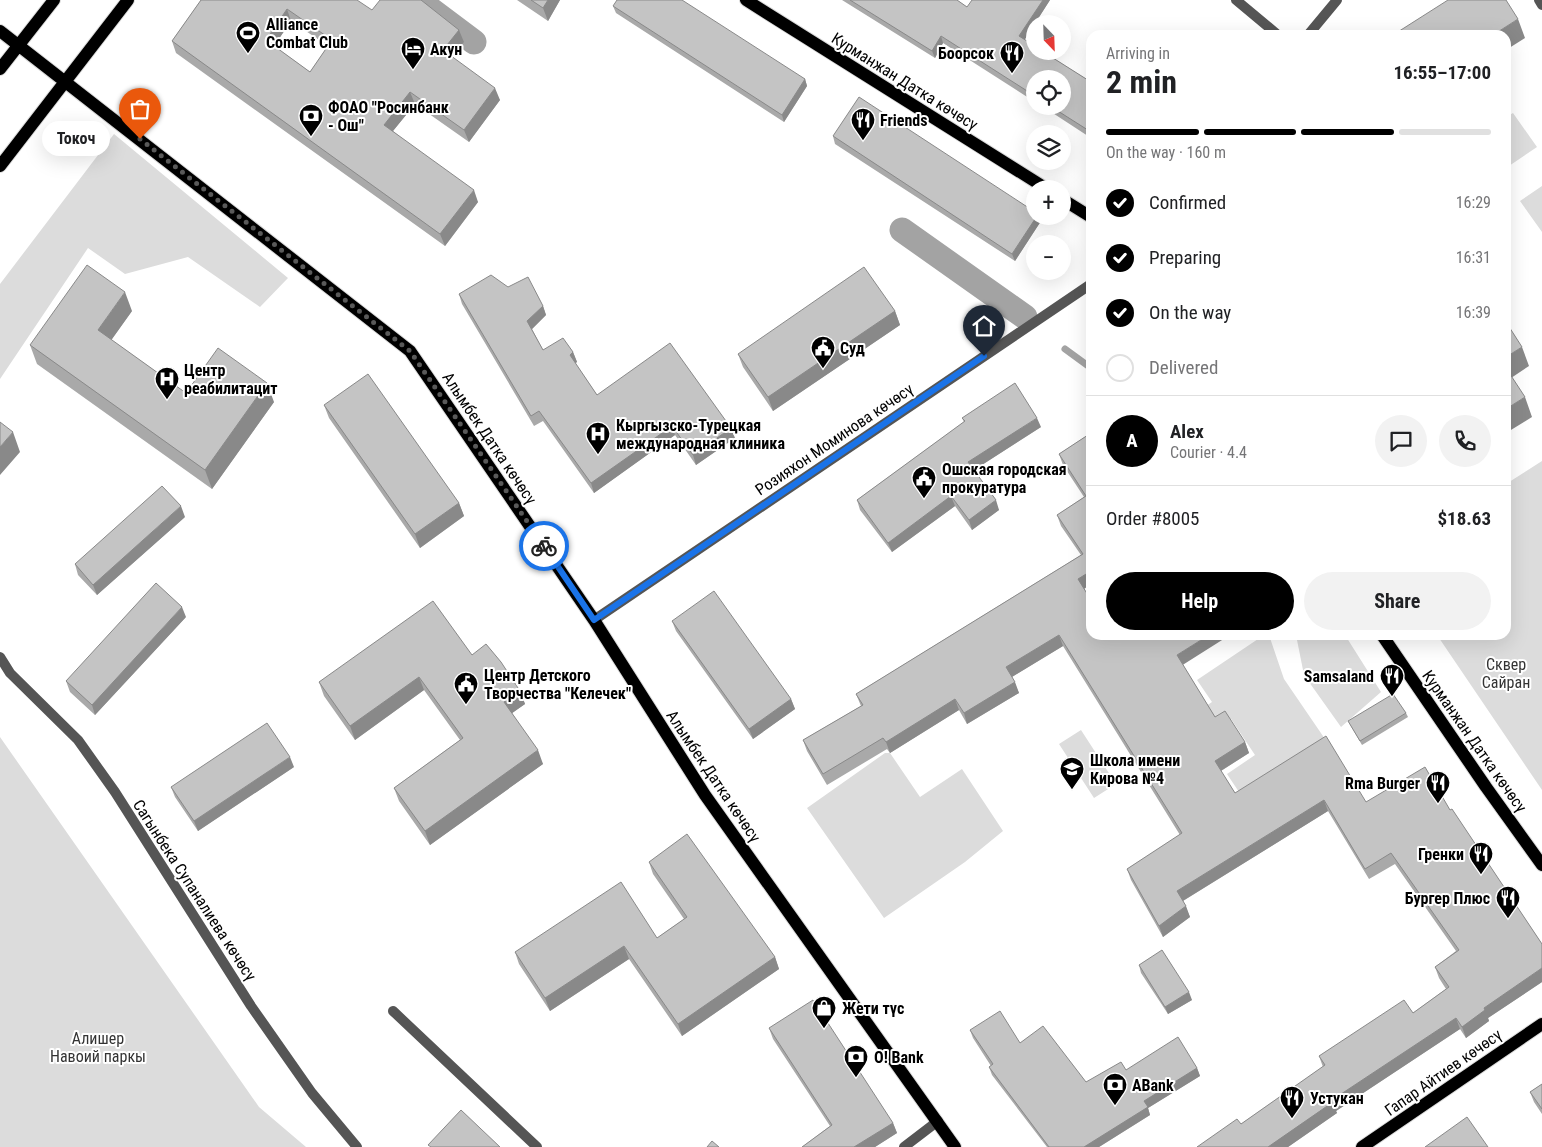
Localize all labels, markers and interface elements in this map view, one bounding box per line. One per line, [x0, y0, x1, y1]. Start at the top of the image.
place label: Alliance Combat Club [266, 15, 348, 52]
north arrow [1026, 15, 1071, 60]
map controls [1026, 15, 1071, 280]
sports icon: Alliance Combat Club [235, 20, 261, 54]
street label: Курманжан Датка көчөсү [828, 29, 981, 134]
hotel icon: Акун [400, 36, 426, 70]
place label: Акун [430, 40, 462, 59]
restaurant icon: Боорсок [999, 40, 1025, 74]
place label: Боорсок [938, 44, 994, 63]
text: Arriving in [1106, 44, 1170, 63]
text: 16:55–17:00 [1393, 61, 1491, 84]
text: 2 min [1106, 63, 1177, 101]
button: locate [1026, 70, 1071, 115]
pin [119, 88, 161, 139]
icon: bag [126, 95, 154, 123]
place label: ФОАО "Росинбанк - Ош" [328, 98, 449, 135]
bank icon: ФОАО "Росинбанк - Ош" [298, 103, 324, 137]
restaurant icon: Friends [850, 107, 876, 141]
place label: Friends [880, 111, 927, 130]
callout: Токоч [42, 122, 110, 156]
button: layers [1026, 125, 1071, 170]
text: Токоч [57, 129, 95, 148]
text: On the way · 160 m [1106, 143, 1226, 162]
button: + [1026, 180, 1071, 225]
icon: check [1106, 189, 1134, 217]
text: Confirmed [1149, 191, 1226, 214]
text: 16:29 [1456, 193, 1491, 212]
button: − [1026, 235, 1071, 280]
icon: check [1106, 244, 1134, 272]
text: Preparing [1149, 246, 1221, 269]
text: 16:31 [1456, 248, 1491, 267]
icon: check [1106, 299, 1134, 327]
text: On the way [1149, 301, 1231, 324]
text: 16:39 [1456, 303, 1491, 322]
pin [963, 305, 1005, 356]
icon: home [970, 312, 998, 340]
public building icon: Суд [810, 335, 836, 369]
place label: Суд [840, 339, 865, 358]
text: Delivered [1149, 356, 1218, 379]
place label: Центр реабилитацит [184, 361, 278, 398]
hospital icon: Центр реабилитацит [154, 366, 180, 400]
street label: Алымбек Датка көчөсү [438, 369, 541, 508]
street label: Розияхон Моминова көчөсү [752, 379, 917, 499]
button: chat [1375, 415, 1427, 467]
button: phone [1439, 415, 1491, 467]
place label: Кыргызско-Турецкая международная клиника [616, 416, 785, 453]
text: Alex [1170, 420, 1204, 443]
hospital icon: Кыргызско-Турецкая международная клиника [585, 421, 611, 455]
text: A [1126, 429, 1138, 452]
text: Courier · 4.4 [1170, 443, 1247, 462]
place label: Ошская городская прокуратура [942, 460, 1067, 497]
public building icon: Ошская городская прокуратура [911, 465, 937, 499]
text: Order #8005 [1106, 507, 1199, 530]
text: $18.63 [1437, 507, 1491, 530]
courier [519, 521, 569, 571]
icon: bike [530, 532, 558, 560]
button: Help [1106, 572, 1294, 630]
button: Share [1304, 572, 1491, 630]
park label: Сквер Сайран [1482, 655, 1530, 692]
restaurant icon: Samsaland [1379, 663, 1405, 697]
place label: Центр Детского Творчества "Келечек" [484, 666, 631, 703]
place label: Samsaland [1304, 667, 1374, 686]
street label: Курманжан Датка көчөсү [1418, 667, 1531, 816]
public building icon: Центр Детского Творчества "Келечек" [453, 671, 479, 705]
street label: Алымбек Датка көчөсү [662, 707, 765, 846]
place label: Школа имени Кирова №4 [1090, 751, 1180, 788]
school or university icon: Школа имени Кирова №4 [1059, 756, 1085, 790]
restaurant icon: Rma Burger [1425, 770, 1451, 804]
place label: Rma Burger [1345, 774, 1420, 793]
street label: Сагынбека Супаналиева көчөсү [129, 796, 260, 984]
restaurant icon: Гренки [1468, 841, 1494, 875]
place label: Гренки [1418, 845, 1464, 864]
restaurant icon: Бургер Плюс [1495, 885, 1521, 919]
place label: Бургер Плюс [1405, 889, 1490, 908]
shop icon: Жети түс [811, 995, 837, 1029]
place label: Жети түс [842, 999, 904, 1018]
street label: Гапар Айтиев көчөсү [1381, 1025, 1505, 1120]
park label: Алишер Навоий паркы [50, 1029, 146, 1066]
bank icon: О! Bank [843, 1044, 869, 1078]
place label: О! Bank [874, 1048, 924, 1067]
bank icon: ABank [1102, 1072, 1128, 1106]
place label: ABank [1132, 1076, 1174, 1095]
restaurant icon: Устукан [1279, 1085, 1305, 1119]
place label: Устукан [1310, 1089, 1364, 1108]

